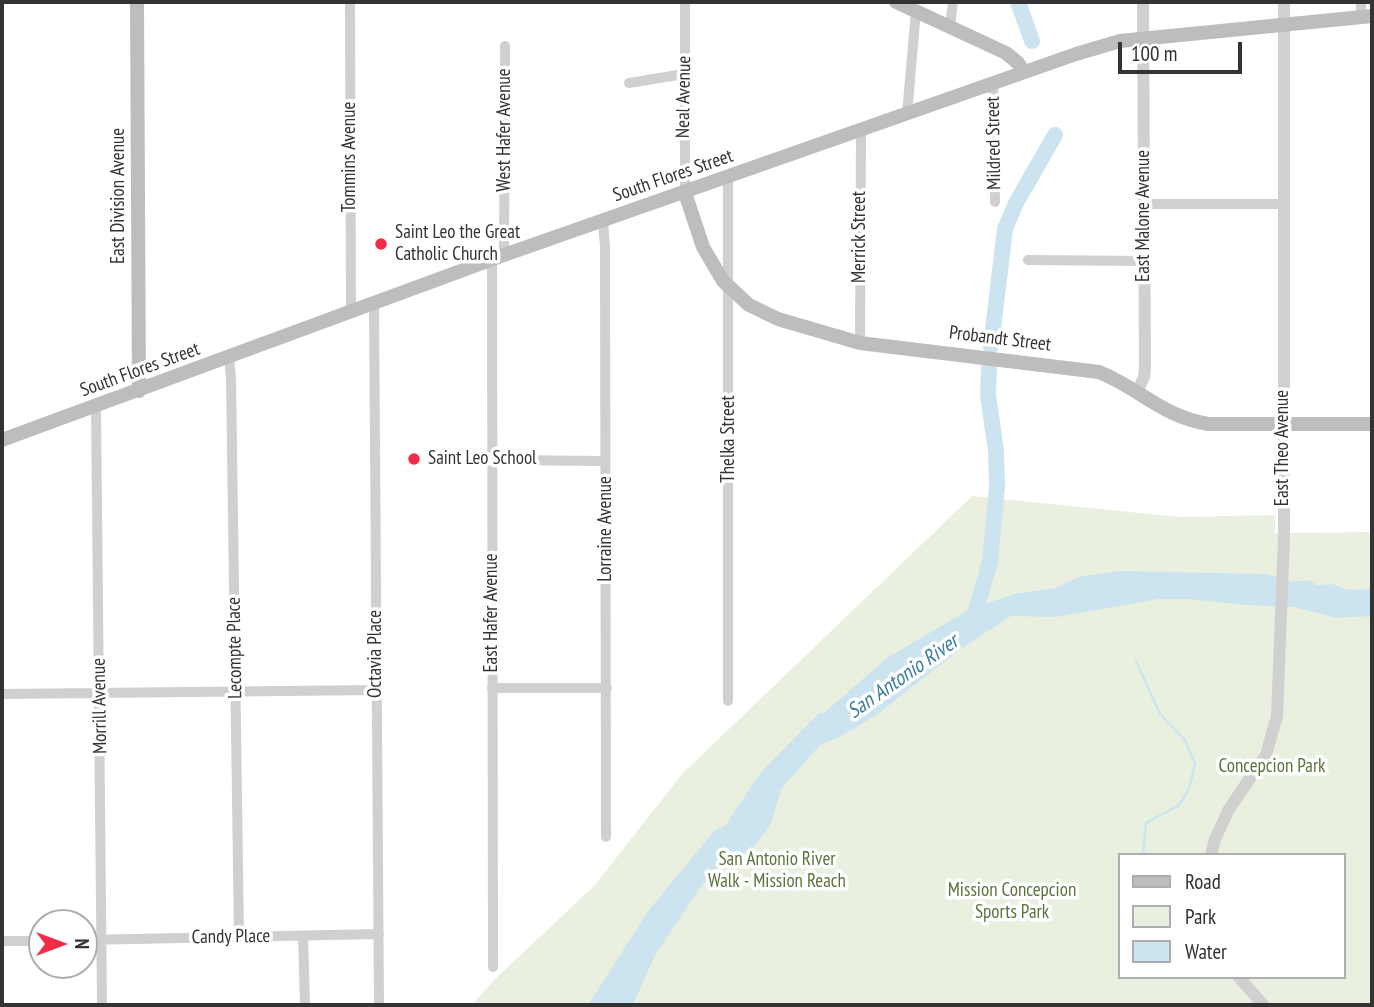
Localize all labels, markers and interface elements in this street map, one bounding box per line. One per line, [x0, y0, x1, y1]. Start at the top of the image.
scale bar [1122, 28, 1246, 72]
text: 100 m [1131, 40, 1177, 67]
street label: Neal Avenue [672, 56, 696, 138]
street label: West Hafer Avenue [494, 68, 516, 192]
street label: Mildred Street [982, 96, 1006, 190]
street label: Tommins Avenue [339, 102, 361, 212]
street label: East Division Avenue [108, 128, 130, 264]
street label: South Flores Street [610, 145, 736, 207]
street label: East Malone Avenue [1133, 150, 1155, 282]
street label: Merrick Street [849, 191, 871, 283]
place label: Saint Leo the Great Catholic Church [395, 222, 520, 266]
marker: Saint Leo the Great Catholic Church [373, 236, 389, 252]
street label: Probandt Street [948, 321, 1052, 357]
street label: South Flores Street [77, 338, 203, 402]
street label: East Theo Avenue [1272, 390, 1294, 506]
street label: Thelka Street [718, 395, 740, 483]
place label: Saint Leo School [428, 448, 537, 470]
marker: Saint Leo School [406, 451, 422, 467]
street label: Lorraine Avenue [595, 476, 617, 582]
street label: East Hafer Avenue [481, 553, 503, 673]
street label: Lecompte Place [223, 597, 247, 699]
street label: Octavia Place [365, 610, 387, 698]
water label: San Antonio River [843, 630, 963, 724]
street label: Morrill Avenue [88, 658, 112, 754]
park label: Concepcion Park [1219, 756, 1325, 778]
park label: San Antonio River Walk - Mission Reach [708, 849, 846, 893]
legend [1118, 853, 1346, 979]
text: Road [1185, 868, 1221, 895]
park label: Mission Concepcion Sports Park [948, 880, 1076, 924]
text: Park [1185, 903, 1216, 930]
north arrow [28, 909, 98, 979]
street label: Candy Place [191, 925, 271, 949]
text: Water [1185, 938, 1227, 965]
text: N [70, 939, 94, 949]

